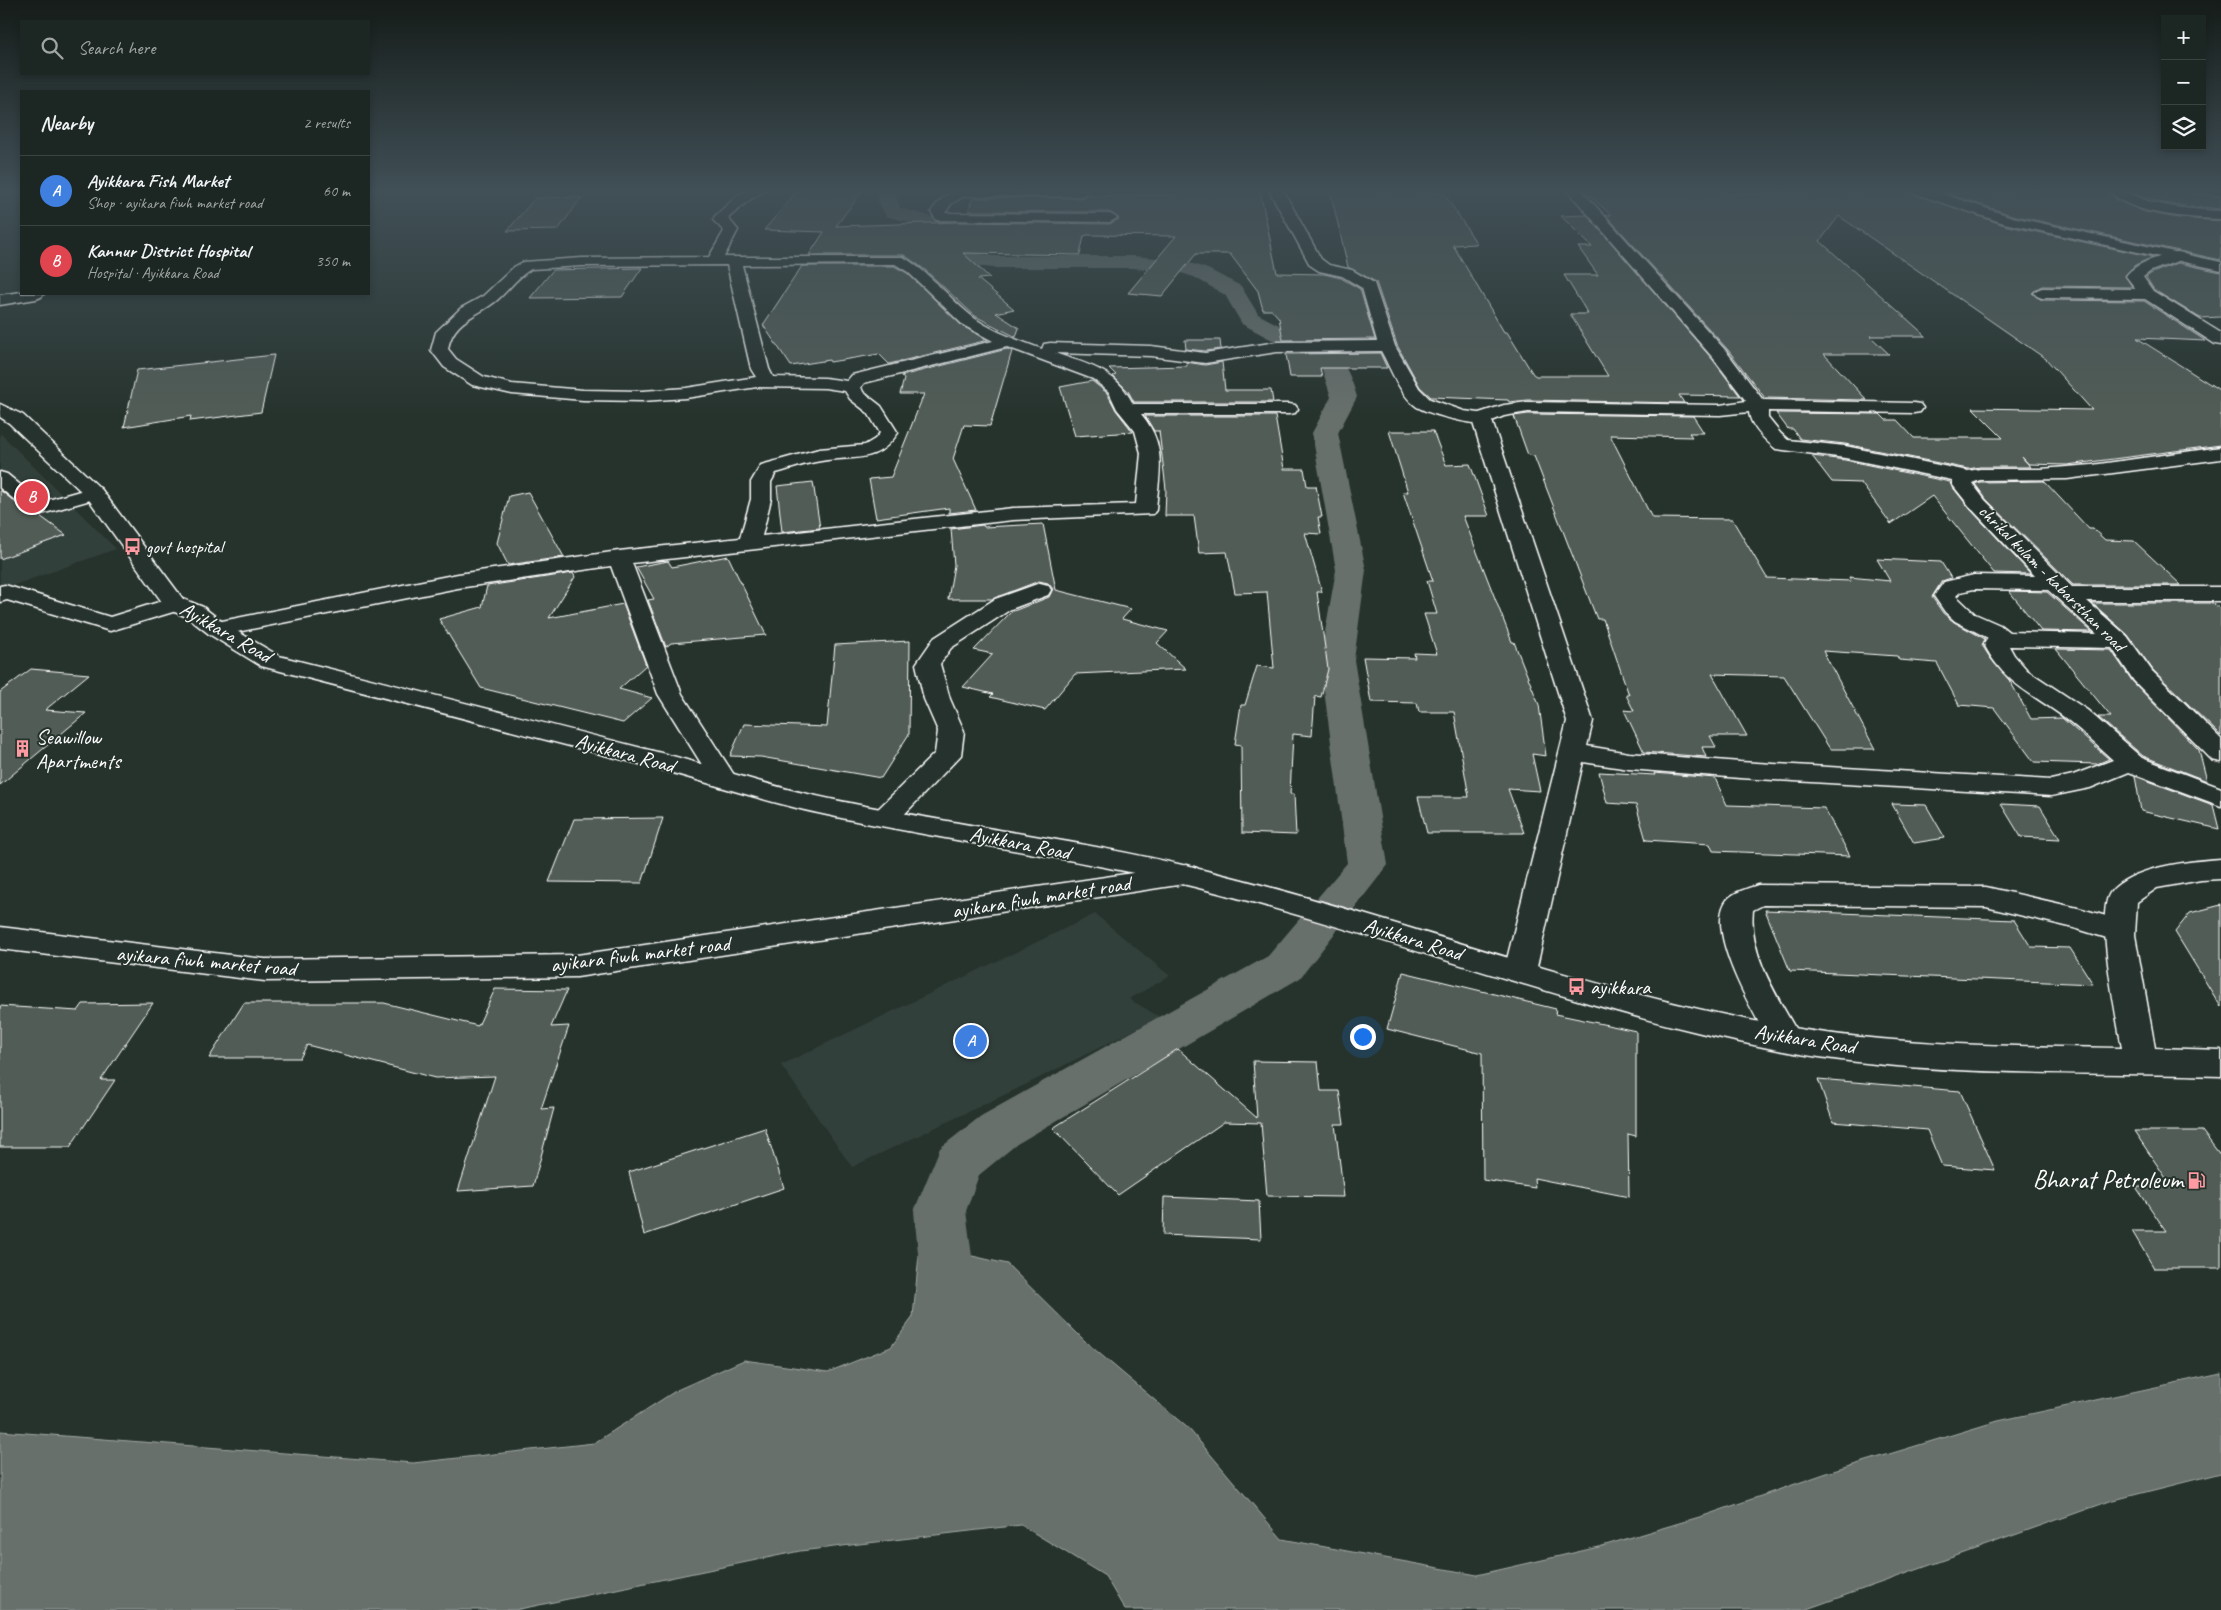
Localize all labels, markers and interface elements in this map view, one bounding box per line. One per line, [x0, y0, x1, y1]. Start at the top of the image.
map controls [2161, 15, 2206, 150]
button: + [2161, 15, 2206, 60]
search box [20, 20, 370, 75]
icon: search [38, 34, 66, 62]
text: Search here [78, 36, 155, 60]
button: − [2161, 60, 2206, 105]
button: layers [2161, 105, 2206, 150]
text: Nearby [40, 110, 93, 136]
text: 2 results [303, 113, 350, 133]
text: Ayikkara Fish Market [87, 169, 229, 193]
text: A [52, 181, 60, 201]
text: 60 m [323, 181, 350, 201]
text: Shop · ayikara fiwh market road [87, 193, 262, 213]
text: Kannur District Hospital [87, 239, 250, 263]
text: B [52, 251, 60, 271]
text: 350 m [316, 251, 350, 271]
text: Hospital · Ayikkara Road [87, 263, 219, 283]
pin: B [16, 478, 48, 516]
street label: chrikal kulam - kabarsthan road [1974, 500, 2132, 658]
place label: govt hospital [146, 536, 226, 558]
bus stop icon: govt hospital [122, 537, 142, 557]
street label: Ayikkara Road [176, 595, 280, 671]
place label: Seawillow Apartments [36, 724, 122, 774]
street label: Ayikkara Road [573, 727, 681, 780]
building icon: Seawillow Apartments [12, 739, 32, 759]
street label: Ayikkara Road [968, 821, 1076, 866]
street label: ayikara fiwh market road [950, 869, 1136, 924]
street label: Ayikkara Road [1361, 912, 1469, 967]
street label: ayikara fiwh market road [549, 930, 735, 978]
street label: ayikara fiwh market road [115, 940, 301, 982]
place label: ayikkara [1590, 974, 1652, 1000]
bus stop icon: ayikkara [1566, 977, 1586, 997]
street label: Ayikkara Road [1753, 1018, 1861, 1060]
pin: A [955, 1022, 987, 1060]
your location [1350, 1024, 1376, 1050]
place label: Bharat Petroleum [2033, 1164, 2185, 1196]
fuel station icon: Bharat Petroleum [2187, 1170, 2207, 1190]

